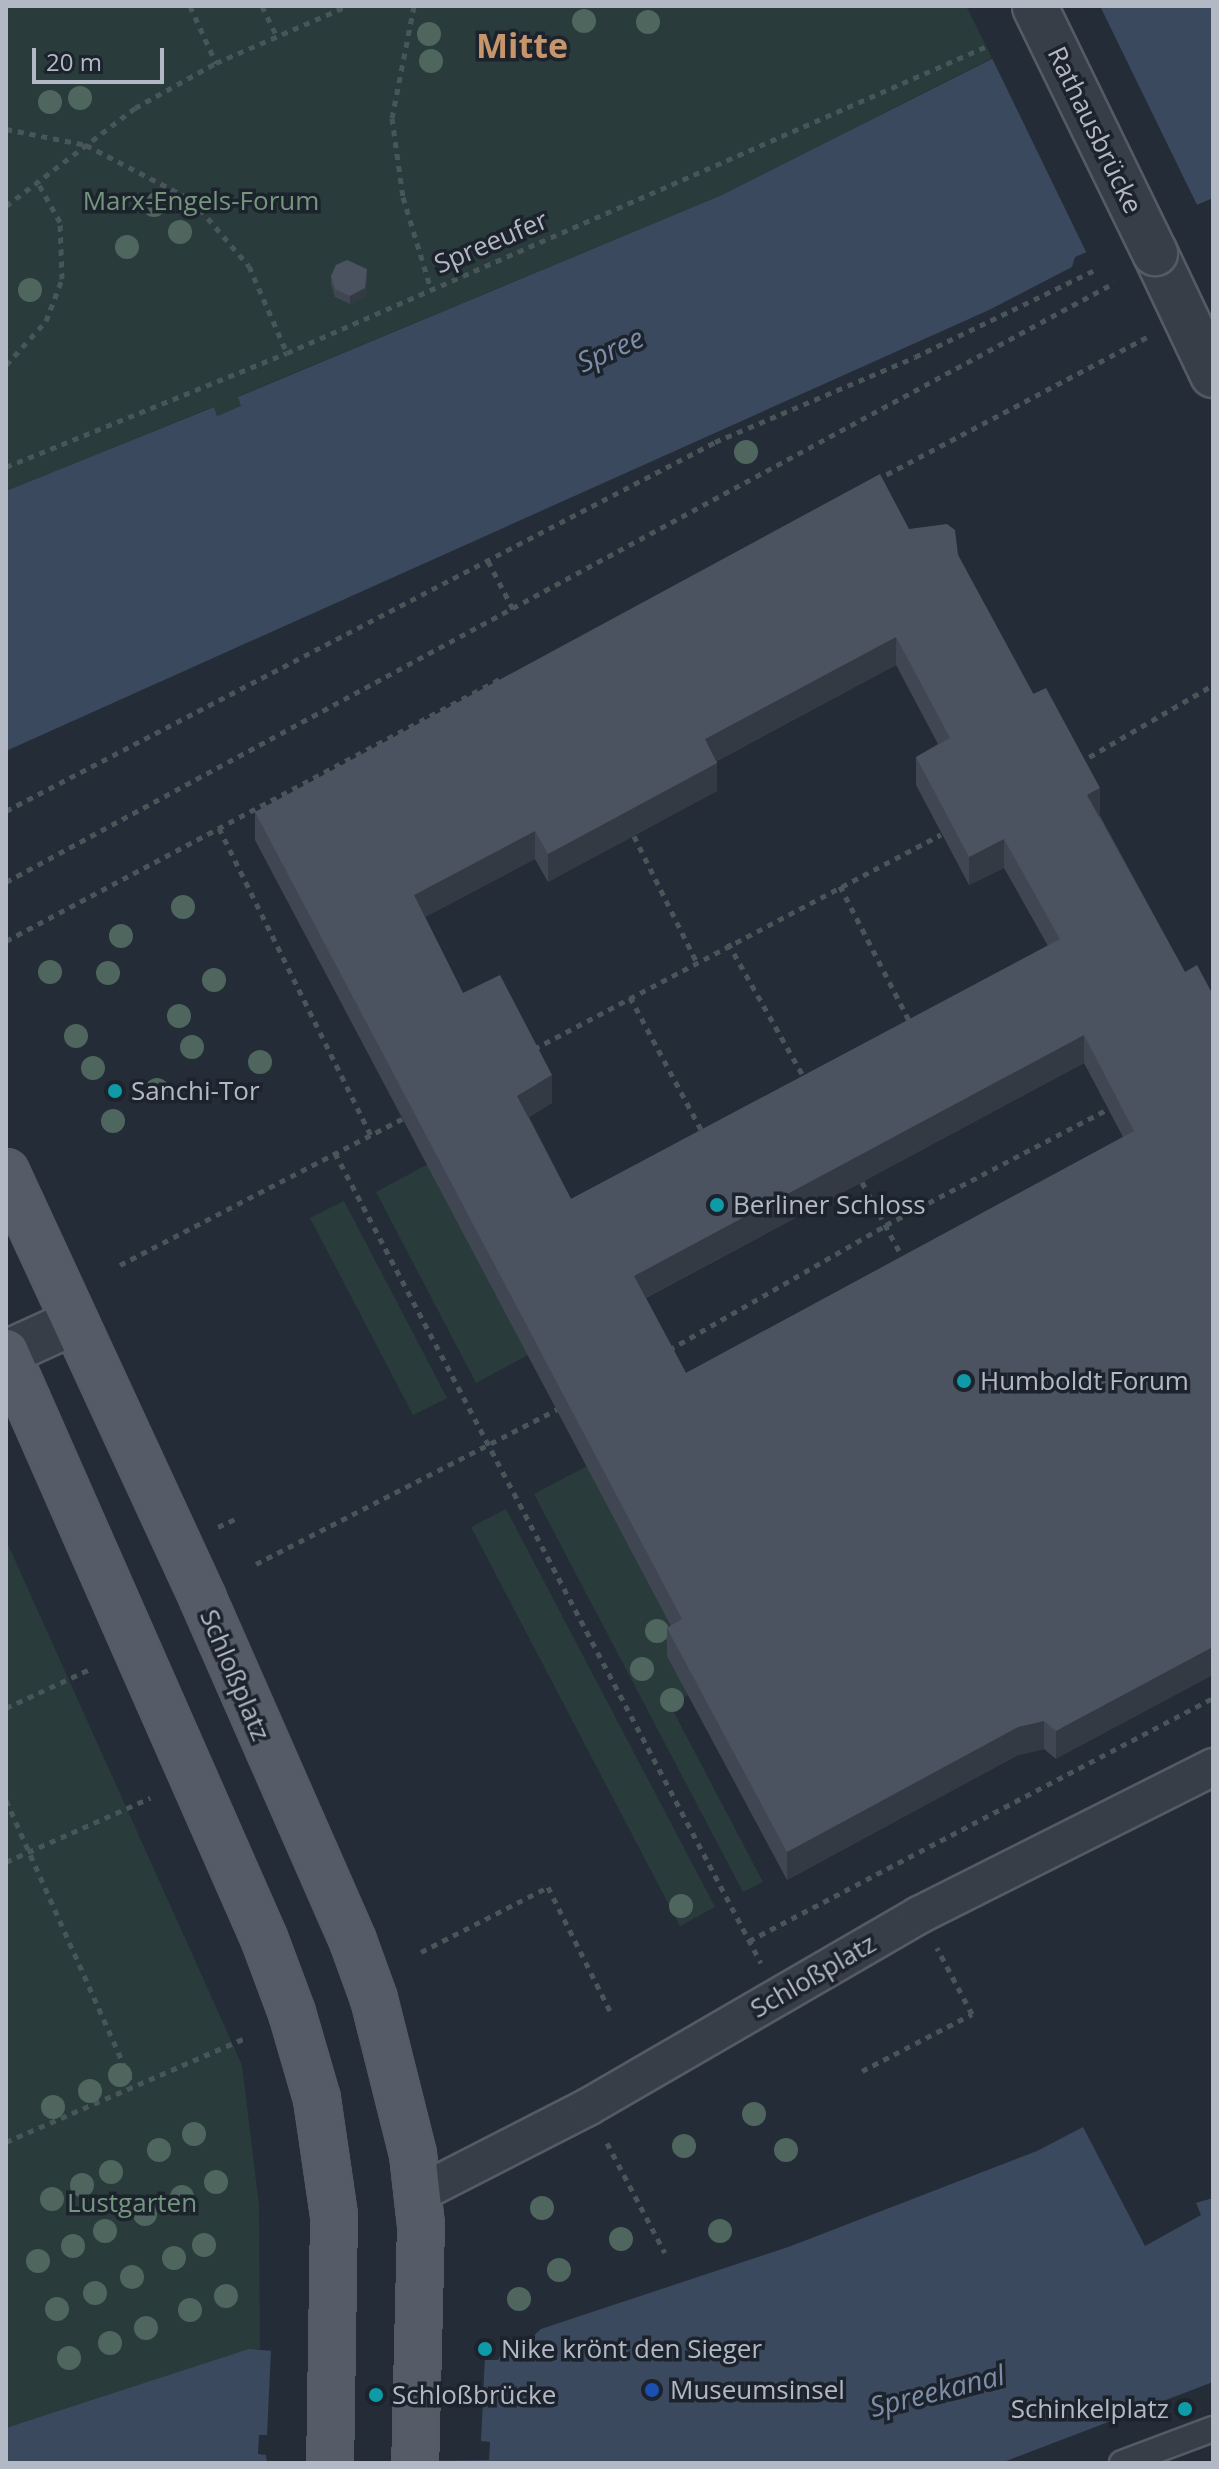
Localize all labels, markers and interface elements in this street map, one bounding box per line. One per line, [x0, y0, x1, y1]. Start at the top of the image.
district label: Mitte [476, 26, 568, 66]
scale bar [36, 32, 168, 82]
street label: Rathausbrücke [1041, 42, 1149, 218]
text: 20 m [46, 45, 102, 78]
park label: Marx-Engels-Forum [83, 185, 319, 217]
street label: Spreeufer [430, 204, 552, 280]
water label: Spree [572, 320, 648, 378]
place label: Sanchi-Tor [131, 1075, 260, 1107]
marker: Sanchi-Tor [106, 1082, 124, 1100]
place label: Berliner Schloss [733, 1189, 926, 1221]
marker: Berliner Schloss [708, 1196, 726, 1214]
place label: Humboldt Forum [980, 1365, 1189, 1397]
marker: Humboldt Forum [955, 1372, 973, 1390]
street label: Schloßplatz [193, 1605, 277, 1745]
street label: Schloßplatz [745, 1928, 881, 2024]
park label: Lustgarten [67, 2187, 197, 2219]
place label: Nike krönt den Sieger [501, 2333, 762, 2365]
marker: Nike krönt den Sieger [476, 2340, 494, 2358]
water label: Spreekanal [866, 2357, 1008, 2423]
place label: Museumsinsel [670, 2374, 845, 2406]
place label: Schloßbrücke [392, 2379, 556, 2411]
marker: Museumsinsel [641, 2379, 663, 2401]
marker: Schloßbrücke [367, 2386, 385, 2404]
place label: Schinkelplatz [1011, 2393, 1169, 2425]
marker: Schinkelplatz [1176, 2400, 1194, 2418]

